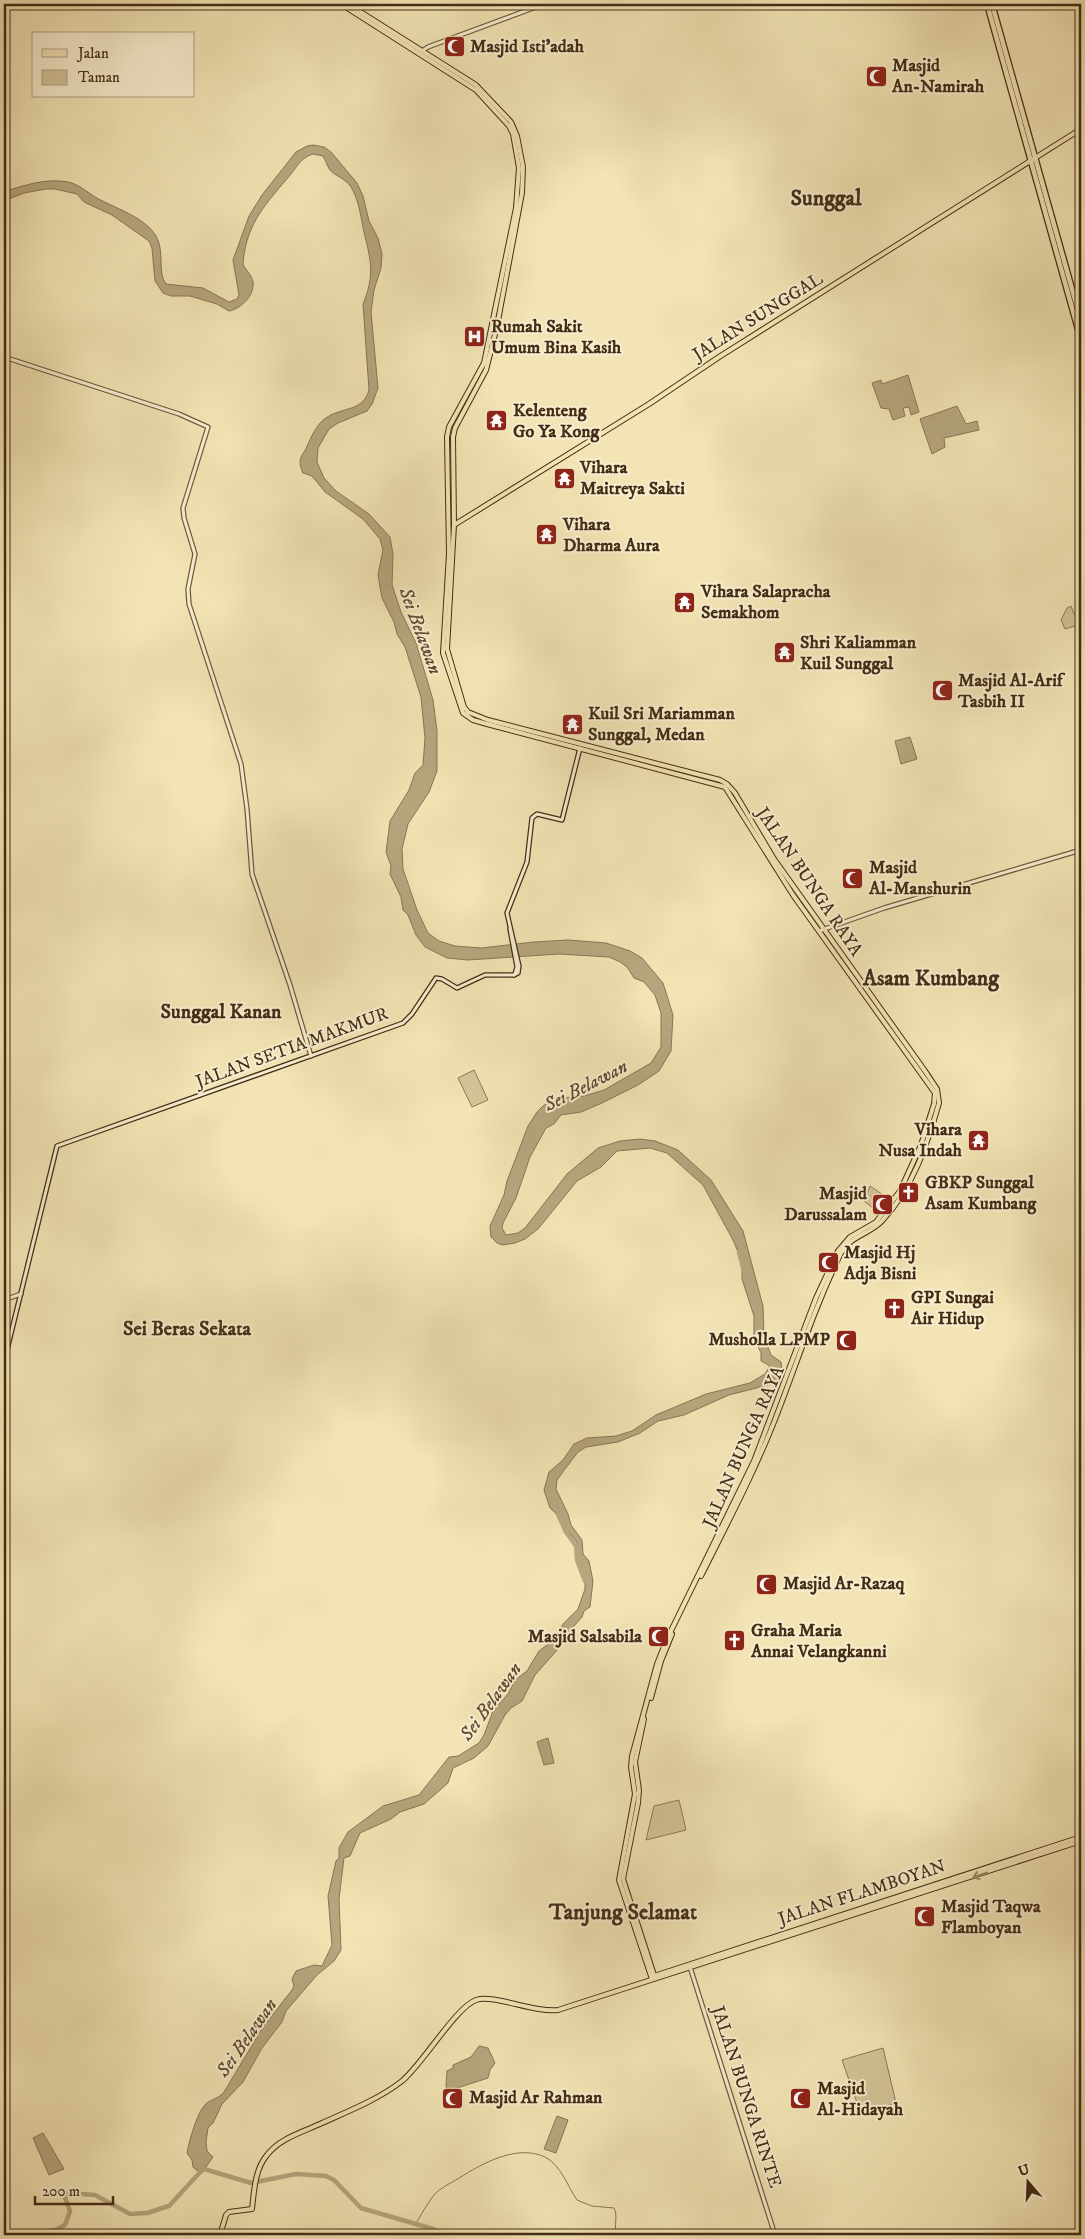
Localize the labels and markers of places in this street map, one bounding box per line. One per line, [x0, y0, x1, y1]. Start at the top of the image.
mosque icon: Masjid Isti'adah [442, 35, 466, 59]
place label: Masjid Isti'adah [470, 36, 584, 58]
place label: Masjid An-Namirah [891, 55, 985, 98]
mosque icon: Masjid An-Namirah [864, 64, 888, 88]
place label: Rumah Sakit Umum Bina Kasih [491, 316, 622, 359]
hospital icon: Rumah Sakit Umum Bina Kasih [463, 325, 487, 349]
place label: Kelenteng Go Ya Kong [513, 400, 601, 443]
temple icon: Kelenteng Go Ya Kong [485, 409, 509, 433]
place label: Vihara Maitreya Sakti [579, 457, 685, 500]
temple icon: Vihara Maitreya Sakti [552, 466, 576, 490]
place label: Vihara Dharma Aura [562, 514, 660, 557]
temple icon: Vihara Dharma Aura [535, 523, 559, 547]
place label: Vihara Salapracha Semakhom [700, 581, 831, 624]
temple icon: Vihara Salapracha Semakhom [673, 590, 697, 614]
place label: Shri Kaliamman Kuil Sunggal [800, 632, 917, 675]
temple icon: Shri Kaliamman Kuil Sunggal [772, 641, 796, 665]
place label: Masjid Al-Arif Tasbih II [957, 670, 1066, 713]
mosque icon: Masjid Al-Arif Tasbih II [930, 679, 954, 703]
place label: Kuil Sri Mariamman Sunggal, Medan [588, 703, 735, 746]
temple icon: Kuil Sri Mariamman Sunggal, Medan [560, 712, 584, 736]
place label: Masjid Al-Manshurin [868, 857, 972, 900]
mosque icon: Masjid Al-Manshurin [841, 866, 865, 890]
place label: Vihara Nusa Indah [879, 1119, 963, 1162]
temple icon: Vihara Nusa Indah [966, 1128, 990, 1152]
place label: GBKP Sunggal Asam Kumbang [924, 1172, 1038, 1215]
church icon: GBKP Sunggal Asam Kumbang [897, 1181, 921, 1205]
place label: Masjid Darussalam [784, 1183, 868, 1226]
mosque icon: Masjid Darussalam [871, 1192, 895, 1216]
place label: Masjid Hj Adja Bisni [843, 1242, 917, 1285]
mosque icon: Masjid Hj Adja Bisni [816, 1251, 840, 1275]
place label: GPI Sungai Air Hidup [910, 1287, 994, 1330]
church icon: GPI Sungai Air Hidup [883, 1296, 907, 1320]
mosque icon: Musholla LPMP [834, 1328, 858, 1352]
place label: Musholla LPMP [708, 1329, 831, 1351]
mosque icon: Masjid Ar-Razaq [755, 1572, 779, 1596]
place label: Masjid Ar-Razaq [783, 1573, 905, 1595]
place label: Graha Maria Annai Velangkanni [750, 1620, 887, 1663]
mosque icon: Masjid Salsabila [646, 1625, 670, 1649]
place label: Masjid Salsabila [528, 1626, 642, 1648]
church icon: Graha Maria Annai Velangkanni [723, 1629, 747, 1653]
place label: Masjid Taqwa Flamboyan [941, 1896, 1041, 1939]
mosque icon: Masjid Taqwa Flamboyan [913, 1905, 937, 1929]
place label: Masjid Al-Hidayah [816, 2078, 904, 2121]
mosque icon: Masjid Ar Rahman [441, 2086, 465, 2110]
place label: Masjid Ar Rahman [469, 2087, 603, 2109]
mosque icon: Masjid Al-Hidayah [789, 2087, 813, 2111]

